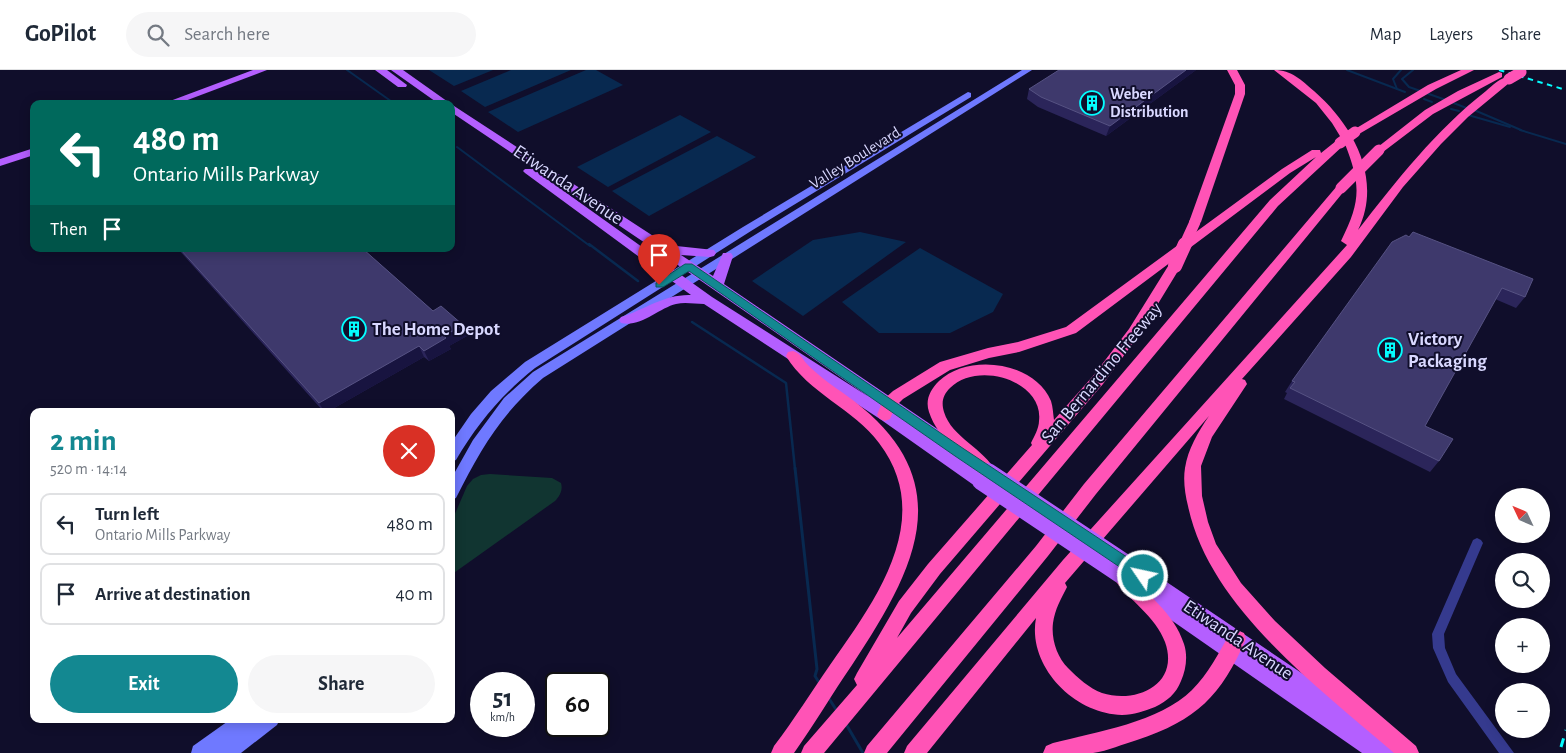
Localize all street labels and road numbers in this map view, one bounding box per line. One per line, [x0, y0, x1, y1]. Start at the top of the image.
street label: Valley Boulevard [807, 124, 904, 193]
street label: Etiwanda Avenue [510, 141, 626, 229]
street label: San Bernardino Freeway [1038, 299, 1166, 447]
street label: Etiwanda Avenue [1180, 596, 1296, 684]

